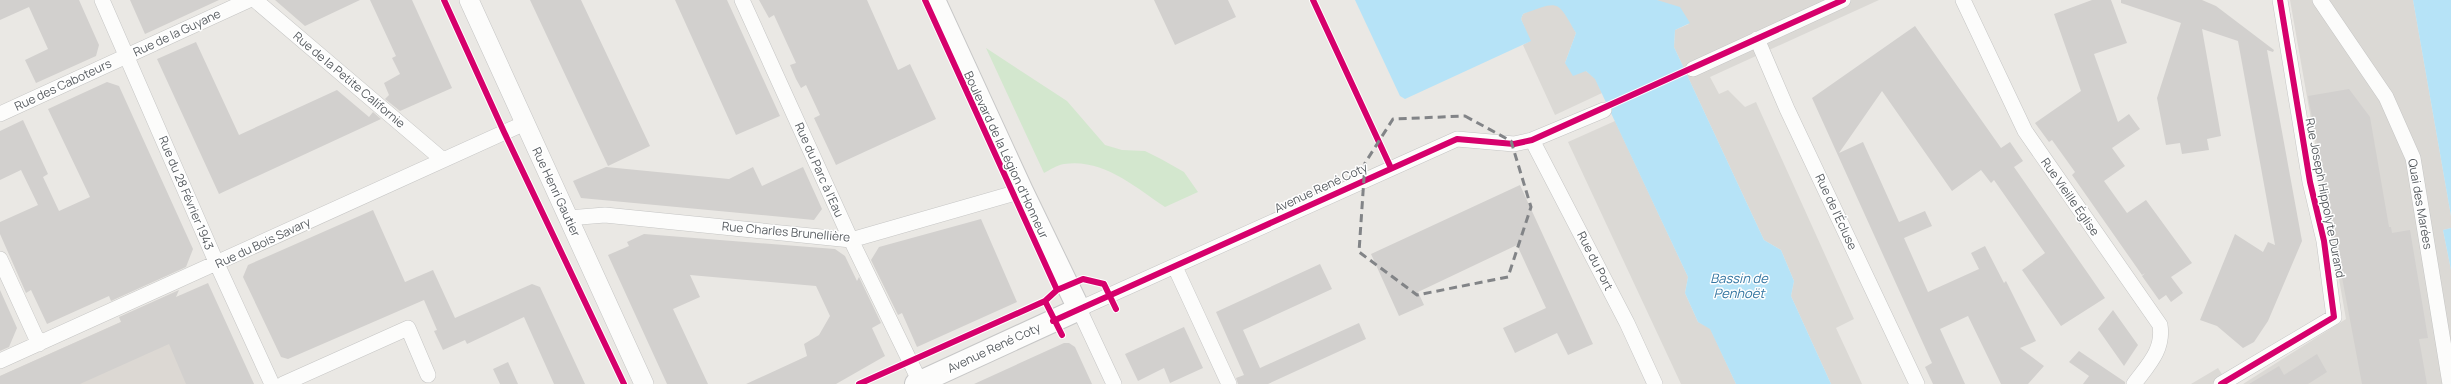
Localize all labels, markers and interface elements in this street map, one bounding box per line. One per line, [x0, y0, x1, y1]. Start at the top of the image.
street label: Rue de la Guyane [130, 5, 223, 60]
street label: Rue de la Petite Californie [290, 28, 409, 132]
street label: Rue des Caboteurs [11, 55, 114, 115]
street label: Boulevard de la Légion d'Honneur [960, 68, 1053, 242]
street label: Rue Joseph Hippolyte Durand [2302, 117, 2349, 279]
street label: Rue du Parc à l'Eau [791, 120, 848, 220]
street label: Rue du 28 Février 1943 [155, 133, 218, 252]
street label: Rue Henri Gautier [528, 144, 585, 240]
street label: Rue Vieille Église [2037, 154, 2104, 239]
street label: Quai des Marées [2404, 157, 2437, 251]
street label: Avenue René Coty [1271, 158, 1371, 217]
street label: Rue de l'Écluse [1811, 171, 1862, 253]
street label: Rue du Bois Savary [212, 213, 314, 272]
street label: Rue Charles Brunellière [721, 217, 851, 246]
street label: Rue du Port [1573, 228, 1618, 293]
water label: Bassin de Penhoët [1710, 269, 1769, 302]
street label: Avenue René Coty [944, 318, 1044, 377]

